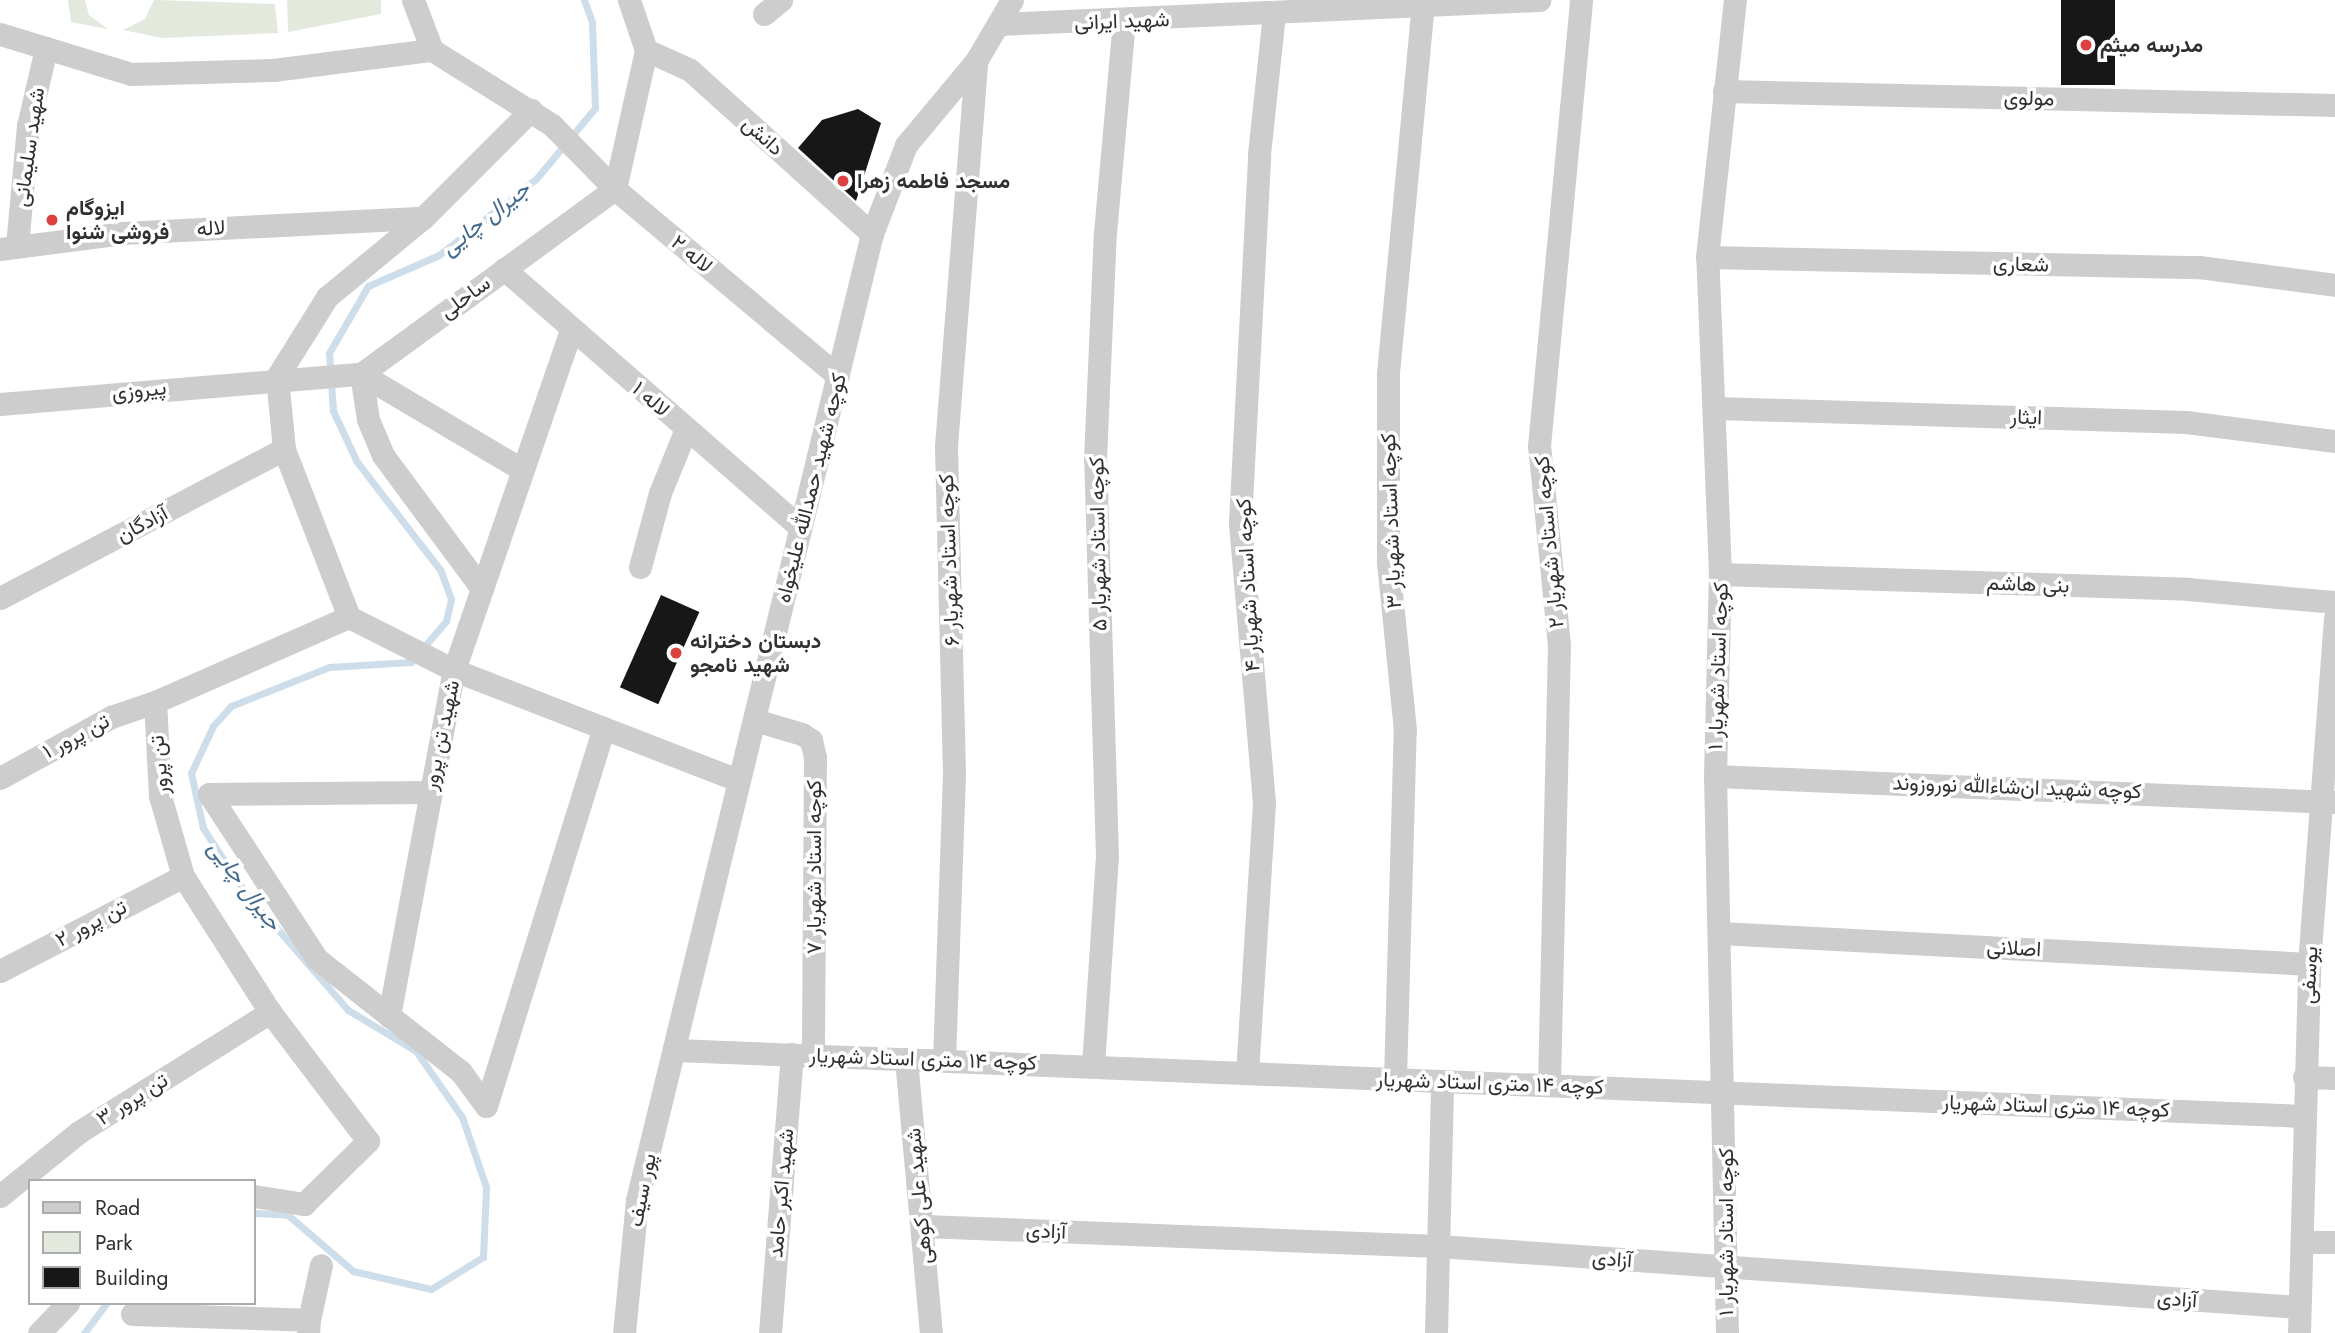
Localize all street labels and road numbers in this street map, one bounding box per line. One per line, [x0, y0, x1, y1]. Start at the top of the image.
street label: شهید ایرانی [1074, 7, 1170, 35]
street label: مولوی [2003, 85, 2055, 111]
street label: شهید سلیمانی [8, 86, 50, 208]
street label: دانش [737, 111, 789, 161]
street label: لاله [196, 215, 226, 241]
street label: لاله ۲ [666, 230, 718, 278]
street label: شعاری [1993, 251, 2049, 277]
street label: ساحلی [435, 270, 495, 324]
street label: کوچه شهید حمدالله علیخواه [770, 371, 852, 605]
street label: پیروزی [110, 375, 168, 405]
street label: لاله ۱ [627, 376, 675, 422]
street label: ایثار [2010, 404, 2042, 430]
street label: کوچه استاد شهریار ۳ [1375, 433, 1407, 609]
street label: کوچه استاد شهریار ۲ [1529, 455, 1569, 629]
street label: کوچه استاد شهریار ۵ [1084, 457, 1112, 631]
street label: کوچه استاد شهریار ۶ [933, 474, 965, 646]
street label: کوچه استاد شهریار ۴ [1231, 498, 1265, 672]
street label: آزادگان [112, 500, 172, 548]
street label: بنی هاشم [1986, 570, 2070, 598]
street label: کوچه استاد شهریار ۱ [1702, 582, 1734, 750]
street label: شهید تن پرور [417, 678, 465, 792]
street label: تن پرور ۱ [38, 708, 114, 764]
street label: تن پرور [144, 734, 174, 796]
street label: کوچه شهید ان‌شاءالله نوروزوند [1892, 770, 2142, 804]
street label: کوچه استاد شهریار ۷ [801, 780, 827, 954]
street label: تن پرور ۲ [51, 894, 131, 952]
street label: اصلانی [1986, 934, 2042, 962]
street label: یوسفی [2295, 946, 2323, 1004]
street label: کوچه ۱۴ متری استاد شهریار [809, 1042, 1037, 1076]
street label: کوچه ۱۴ متری استاد شهریار [1376, 1066, 1604, 1100]
street label: تن پرور ۳ [92, 1067, 172, 1131]
street label: کوچه ۱۴ متری استاد شهریار [1942, 1089, 2170, 1123]
street label: شهید اکبر حامد [763, 1127, 799, 1259]
street label: شهید علی کوهی [900, 1127, 938, 1265]
street label: کوچه استاد شهریار ۱ [1713, 1148, 1739, 1316]
street label: پور سیف [623, 1151, 661, 1229]
street label: آزادی [1025, 1218, 1067, 1244]
street label: آزادی [1591, 1245, 1633, 1273]
street label: آزادی [2156, 1285, 2198, 1313]

